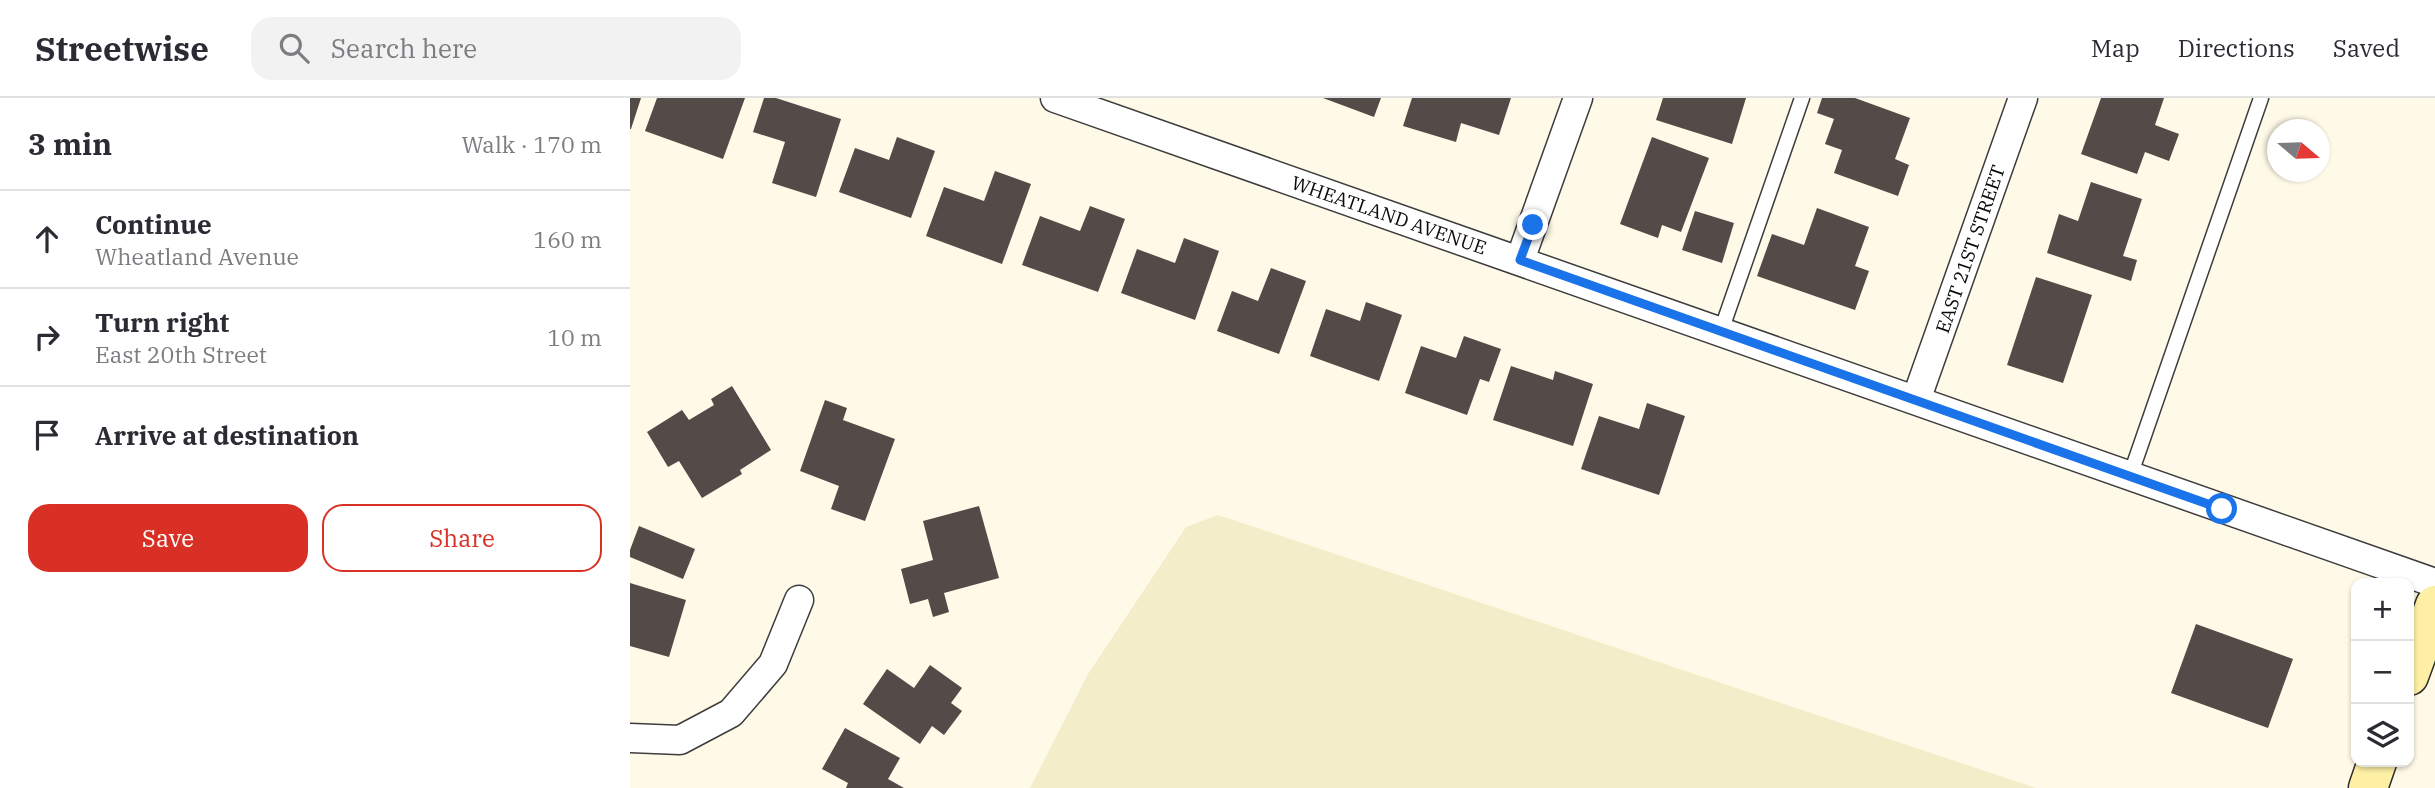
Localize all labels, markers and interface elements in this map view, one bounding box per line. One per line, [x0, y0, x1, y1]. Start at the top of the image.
search box [251, 17, 741, 80]
text: Streetwise [35, 27, 209, 70]
icon: search [275, 29, 313, 67]
text: Search here [331, 31, 477, 65]
text: Map [2091, 32, 2140, 64]
text: Directions [2178, 32, 2295, 64]
text: Saved [2333, 32, 2400, 64]
north arrow [2267, 119, 2330, 182]
text: 3 min [28, 124, 112, 163]
text: Walk · 170 m [461, 129, 602, 159]
street label: EAST 21ST STREET [1930, 162, 2010, 336]
street label: WHEATLAND AVENUE [1288, 170, 1490, 260]
text: Continue [95, 207, 212, 241]
route end [1517, 209, 1548, 240]
icon: ahead [28, 220, 66, 258]
text: 160 m [533, 224, 602, 254]
text: Wheatland Avenue [95, 241, 299, 271]
text: Turn right [95, 305, 229, 339]
icon: right [28, 318, 66, 356]
text: 10 m [547, 322, 602, 352]
text: East 20th Street [95, 339, 267, 369]
icon: arrive [28, 416, 66, 454]
text: Arrive at destination [95, 418, 359, 452]
route start [2206, 493, 2237, 524]
button: Save [28, 504, 308, 572]
button: Share [322, 504, 602, 572]
map controls [2351, 578, 2414, 767]
button: + [2351, 578, 2414, 641]
button: − [2351, 641, 2414, 704]
button: layers [2351, 704, 2414, 767]

